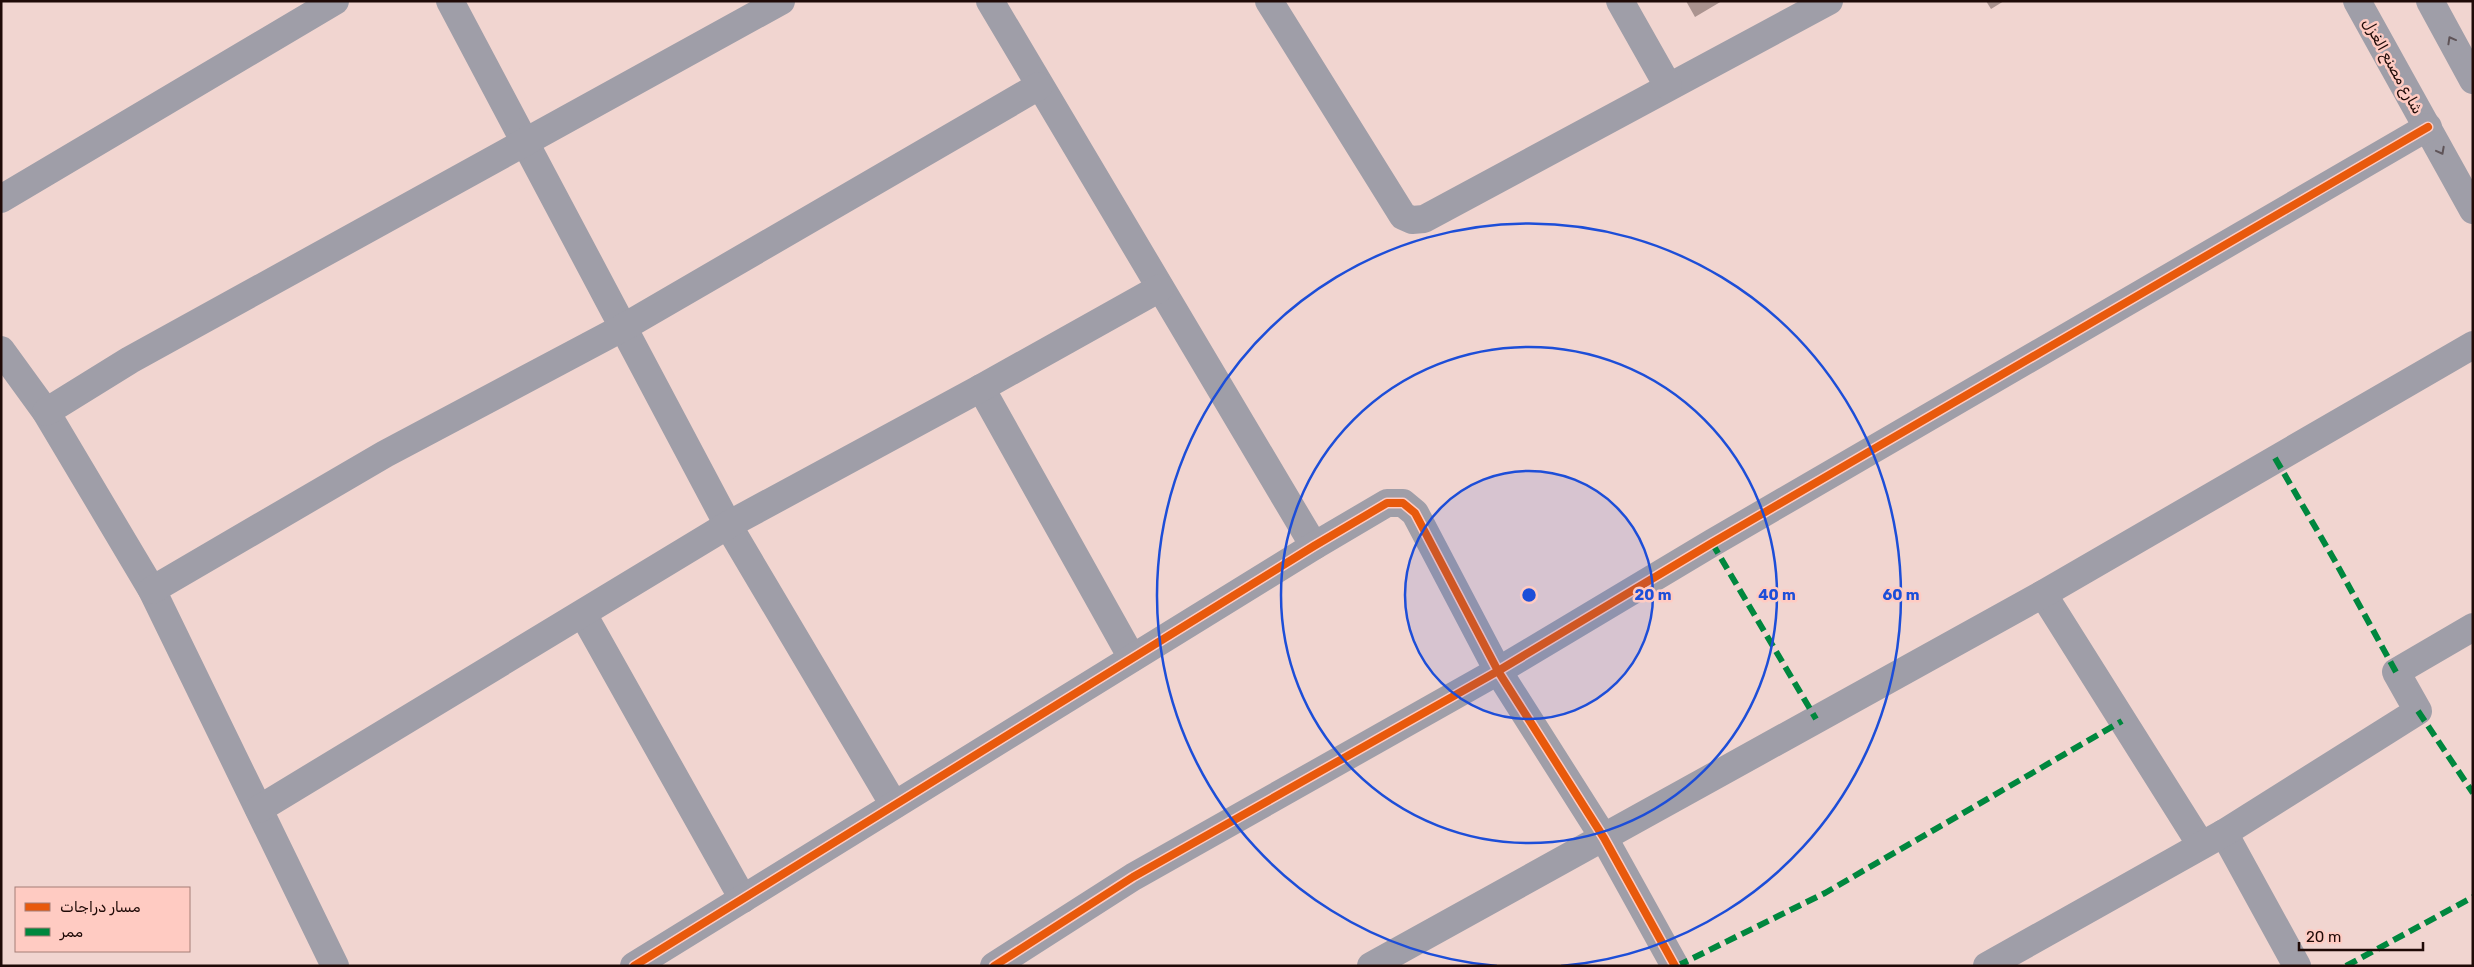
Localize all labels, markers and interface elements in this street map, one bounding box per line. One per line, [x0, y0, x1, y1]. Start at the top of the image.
street label: شارع مصنع الغزل [2357, 15, 2427, 118]
one-way arrow [2447, 37, 2457, 46]
one-way arrow [2434, 145, 2444, 154]
centre of rings [1520, 586, 1538, 604]
text: 20 m [1635, 586, 1671, 604]
text: 40 m [1758, 586, 1796, 604]
text: 60 m [1883, 586, 1919, 604]
legend [15, 887, 190, 952]
text: مسار دراجات [60, 898, 141, 916]
scale bar [2299, 920, 2423, 952]
text: ممر [59, 923, 83, 941]
text: 20 m [2306, 928, 2341, 946]

